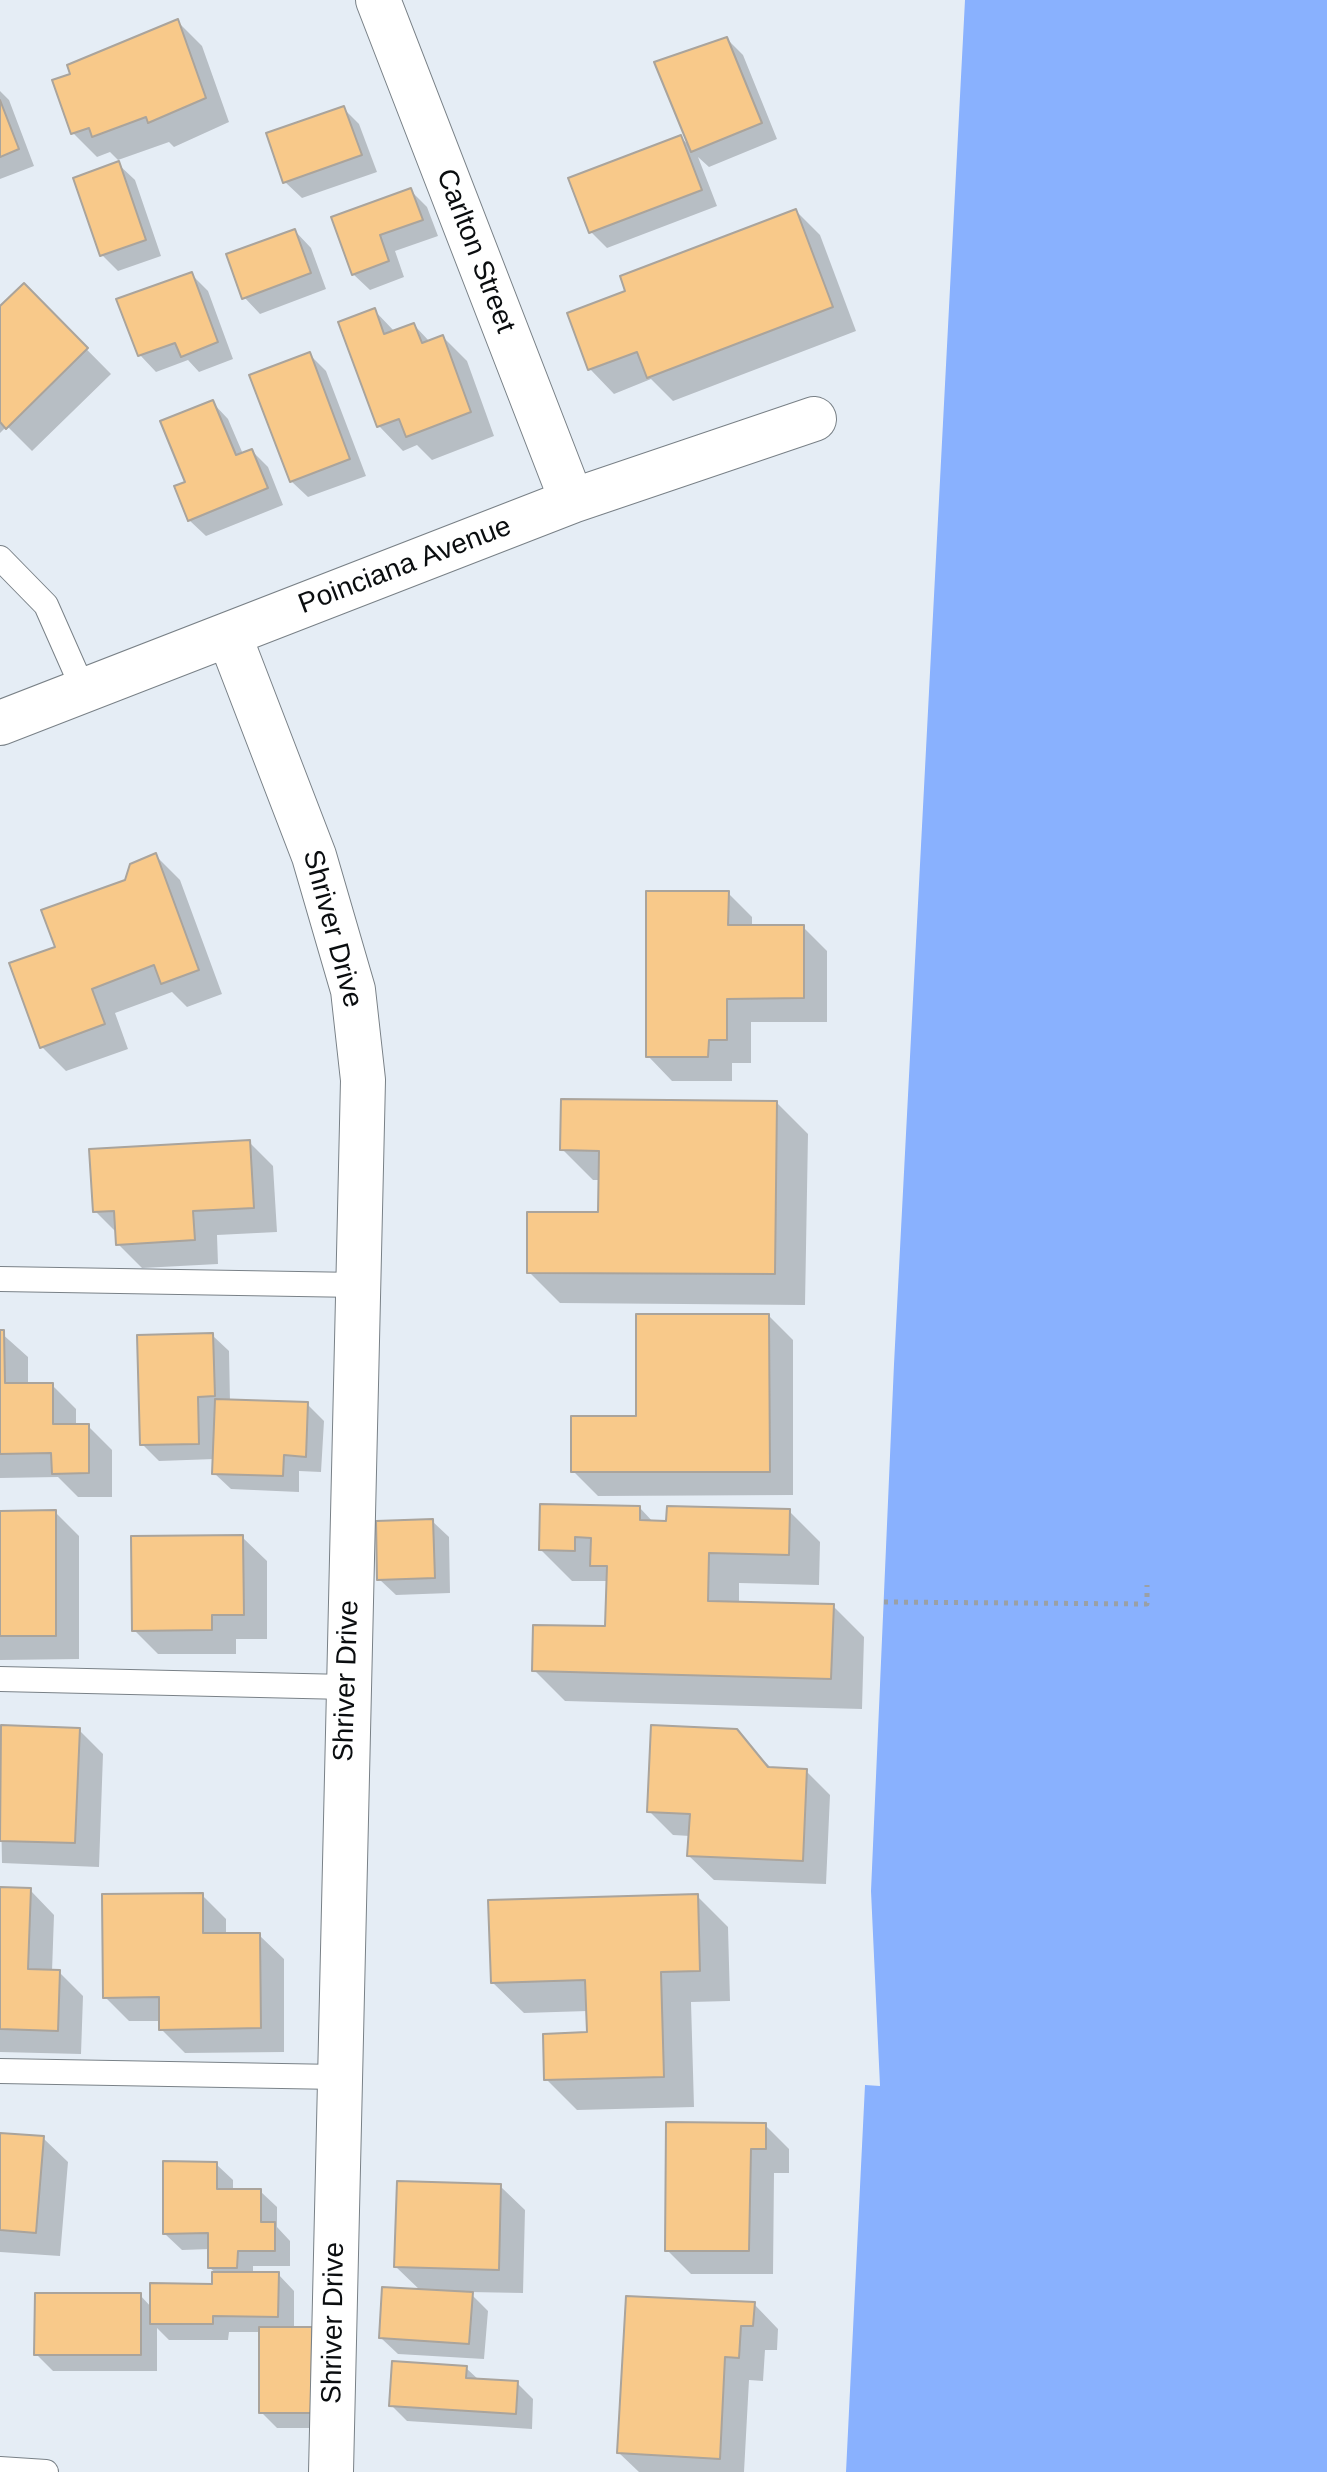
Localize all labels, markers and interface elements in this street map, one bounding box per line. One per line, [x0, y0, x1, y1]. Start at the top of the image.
street label: Carlton Street [428, 164, 522, 338]
street label: Poinciana Avenue [294, 510, 516, 622]
street label: Shriver Drive [295, 847, 369, 1011]
street label: Shriver Drive [327, 1600, 367, 1762]
street label: Shriver Drive [316, 2242, 352, 2404]

